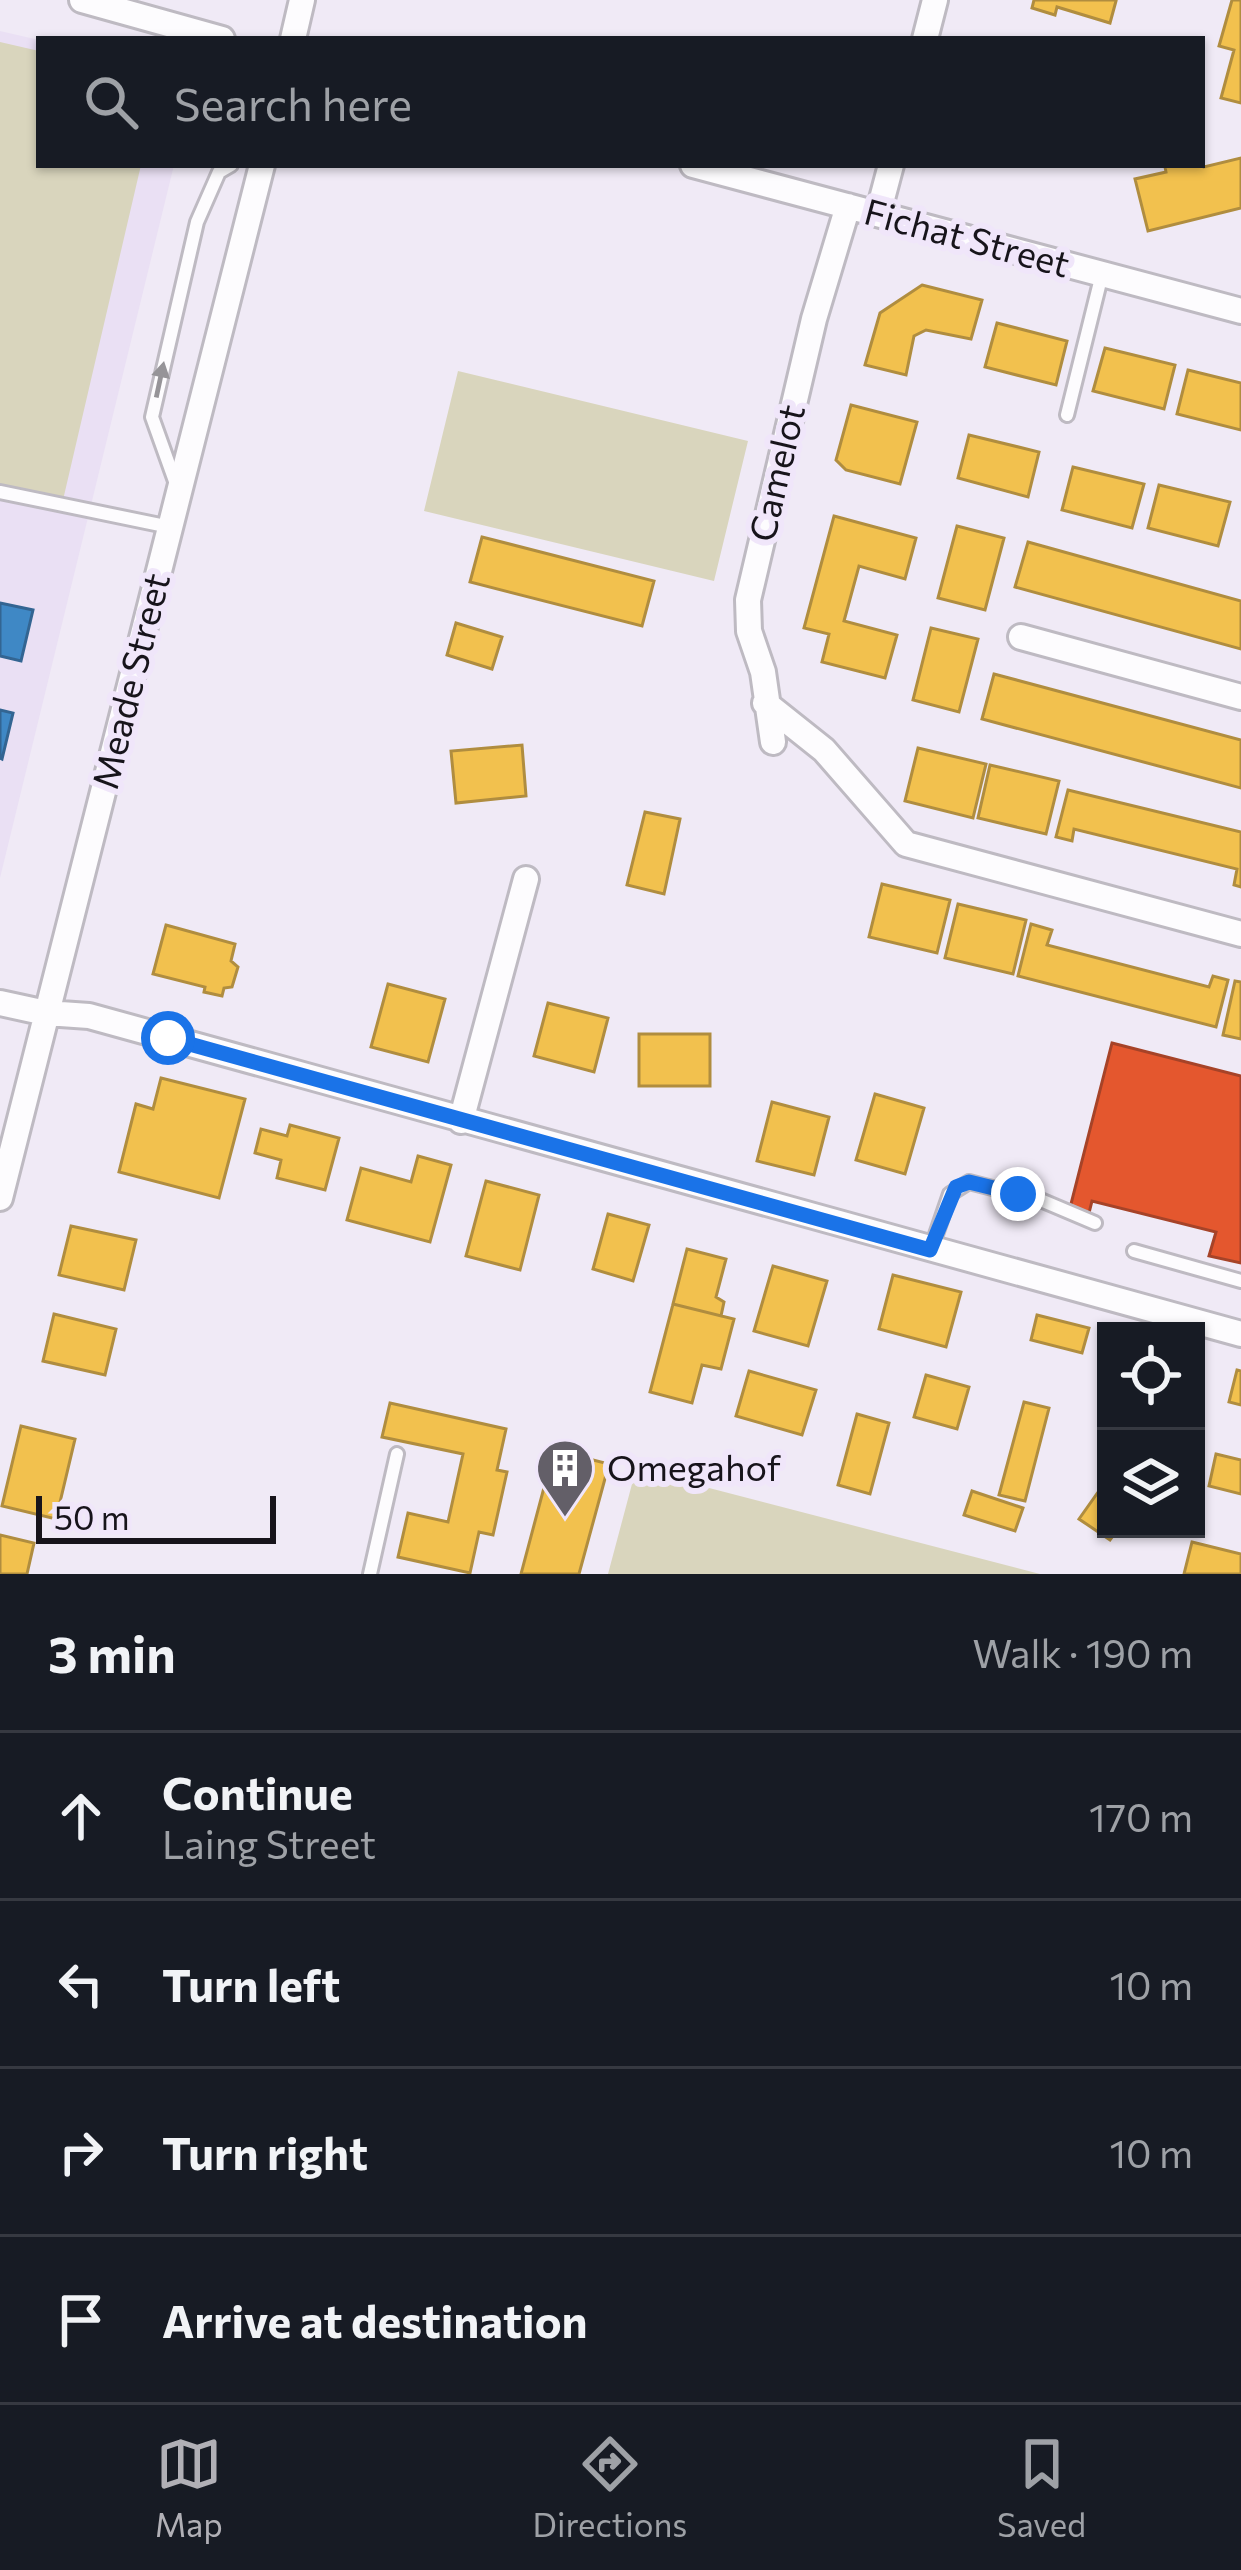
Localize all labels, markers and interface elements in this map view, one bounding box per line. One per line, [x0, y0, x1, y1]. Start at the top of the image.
search box [36, 36, 1205, 168]
icon: search [78, 69, 144, 135]
text: Search here [174, 75, 412, 130]
street label: Fichat Street [860, 188, 1075, 285]
one-way arrow [152, 360, 171, 398]
street label: Camelot [738, 400, 812, 545]
street label: Meade Street [81, 568, 177, 793]
route start [141, 1011, 195, 1065]
route end [991, 1167, 1045, 1221]
map controls [1097, 1322, 1205, 1538]
button: locate [1097, 1322, 1205, 1430]
button: layers [1097, 1430, 1205, 1538]
building icon: Omegahof [534, 1437, 596, 1519]
place label: Omegahof [607, 1444, 782, 1488]
scale bar [36, 1490, 276, 1543]
text: 50 m [54, 1496, 130, 1537]
text: 3 min [48, 1621, 176, 1684]
text: Walk · 190 m [972, 1628, 1193, 1676]
text: Continue [162, 1764, 353, 1819]
icon: ahead [48, 1783, 114, 1849]
text: 170 m [1089, 1792, 1193, 1840]
text: Laing Street [162, 1819, 376, 1867]
icon: left [48, 1951, 114, 2017]
text: Turn left [162, 1956, 340, 2011]
text: 10 m [1109, 1960, 1193, 2008]
icon: right [48, 2119, 114, 2185]
text: Turn right [162, 2124, 368, 2179]
text: 10 m [1109, 2128, 1193, 2176]
icon: arrive [48, 2287, 114, 2353]
text: Arrive at destination [162, 2292, 588, 2347]
tab: Map [155, 2431, 223, 2544]
tab: Directions [533, 2431, 687, 2544]
tab: Saved [997, 2431, 1086, 2544]

